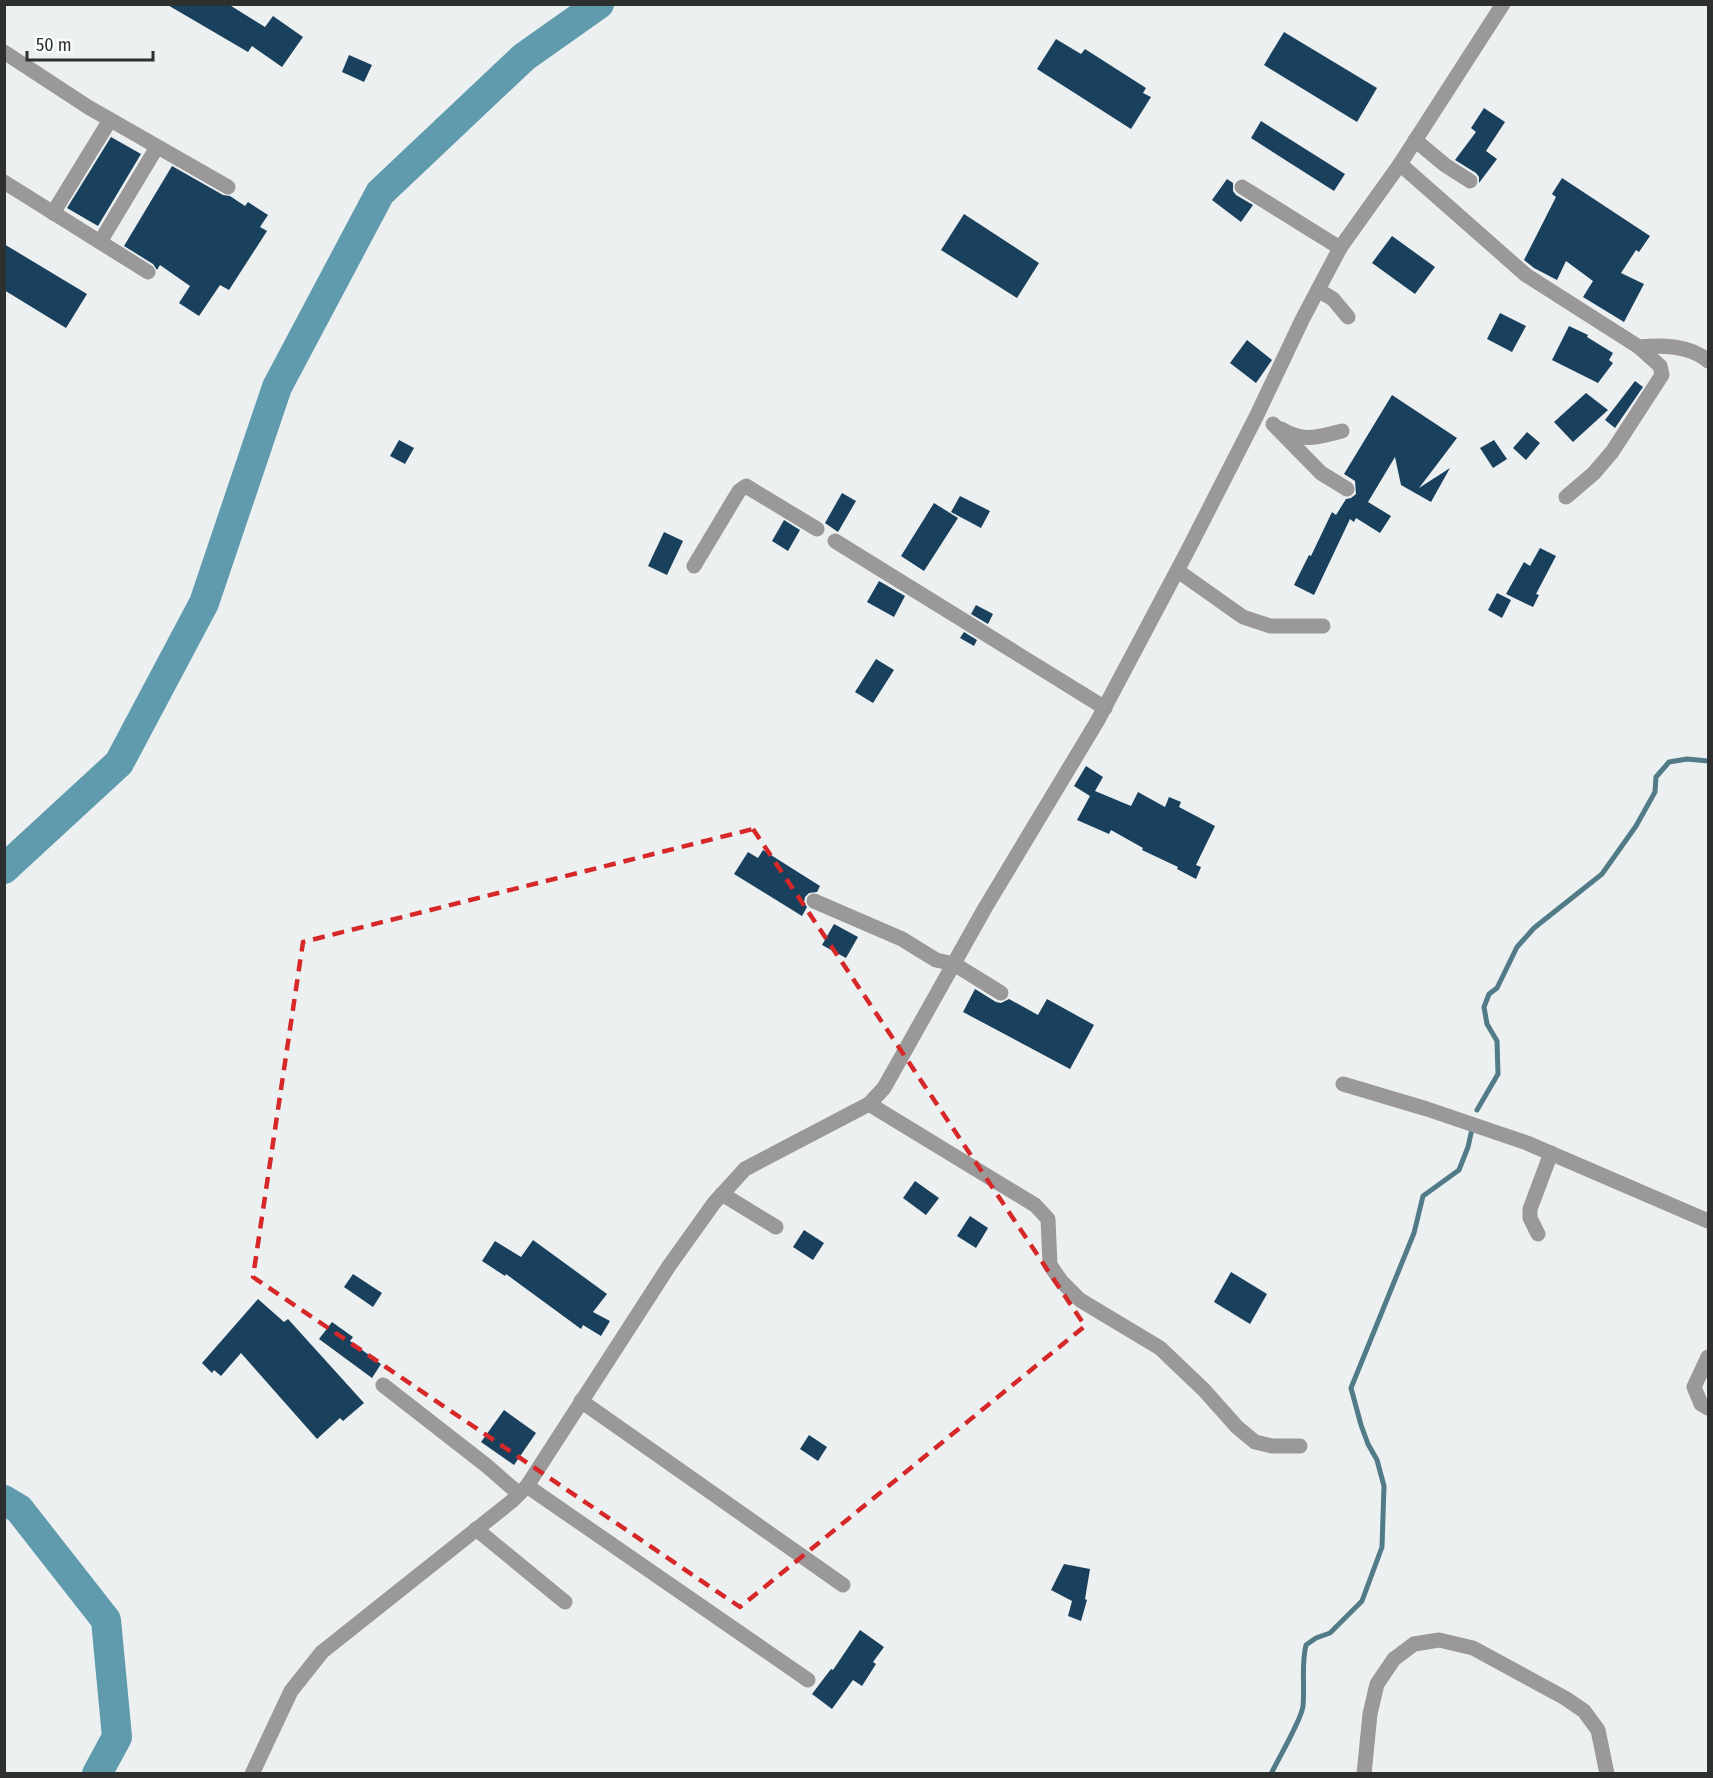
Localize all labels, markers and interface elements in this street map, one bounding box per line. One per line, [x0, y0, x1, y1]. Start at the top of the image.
scale bar [27, 24, 153, 62]
text: 50 m [36, 34, 72, 56]

